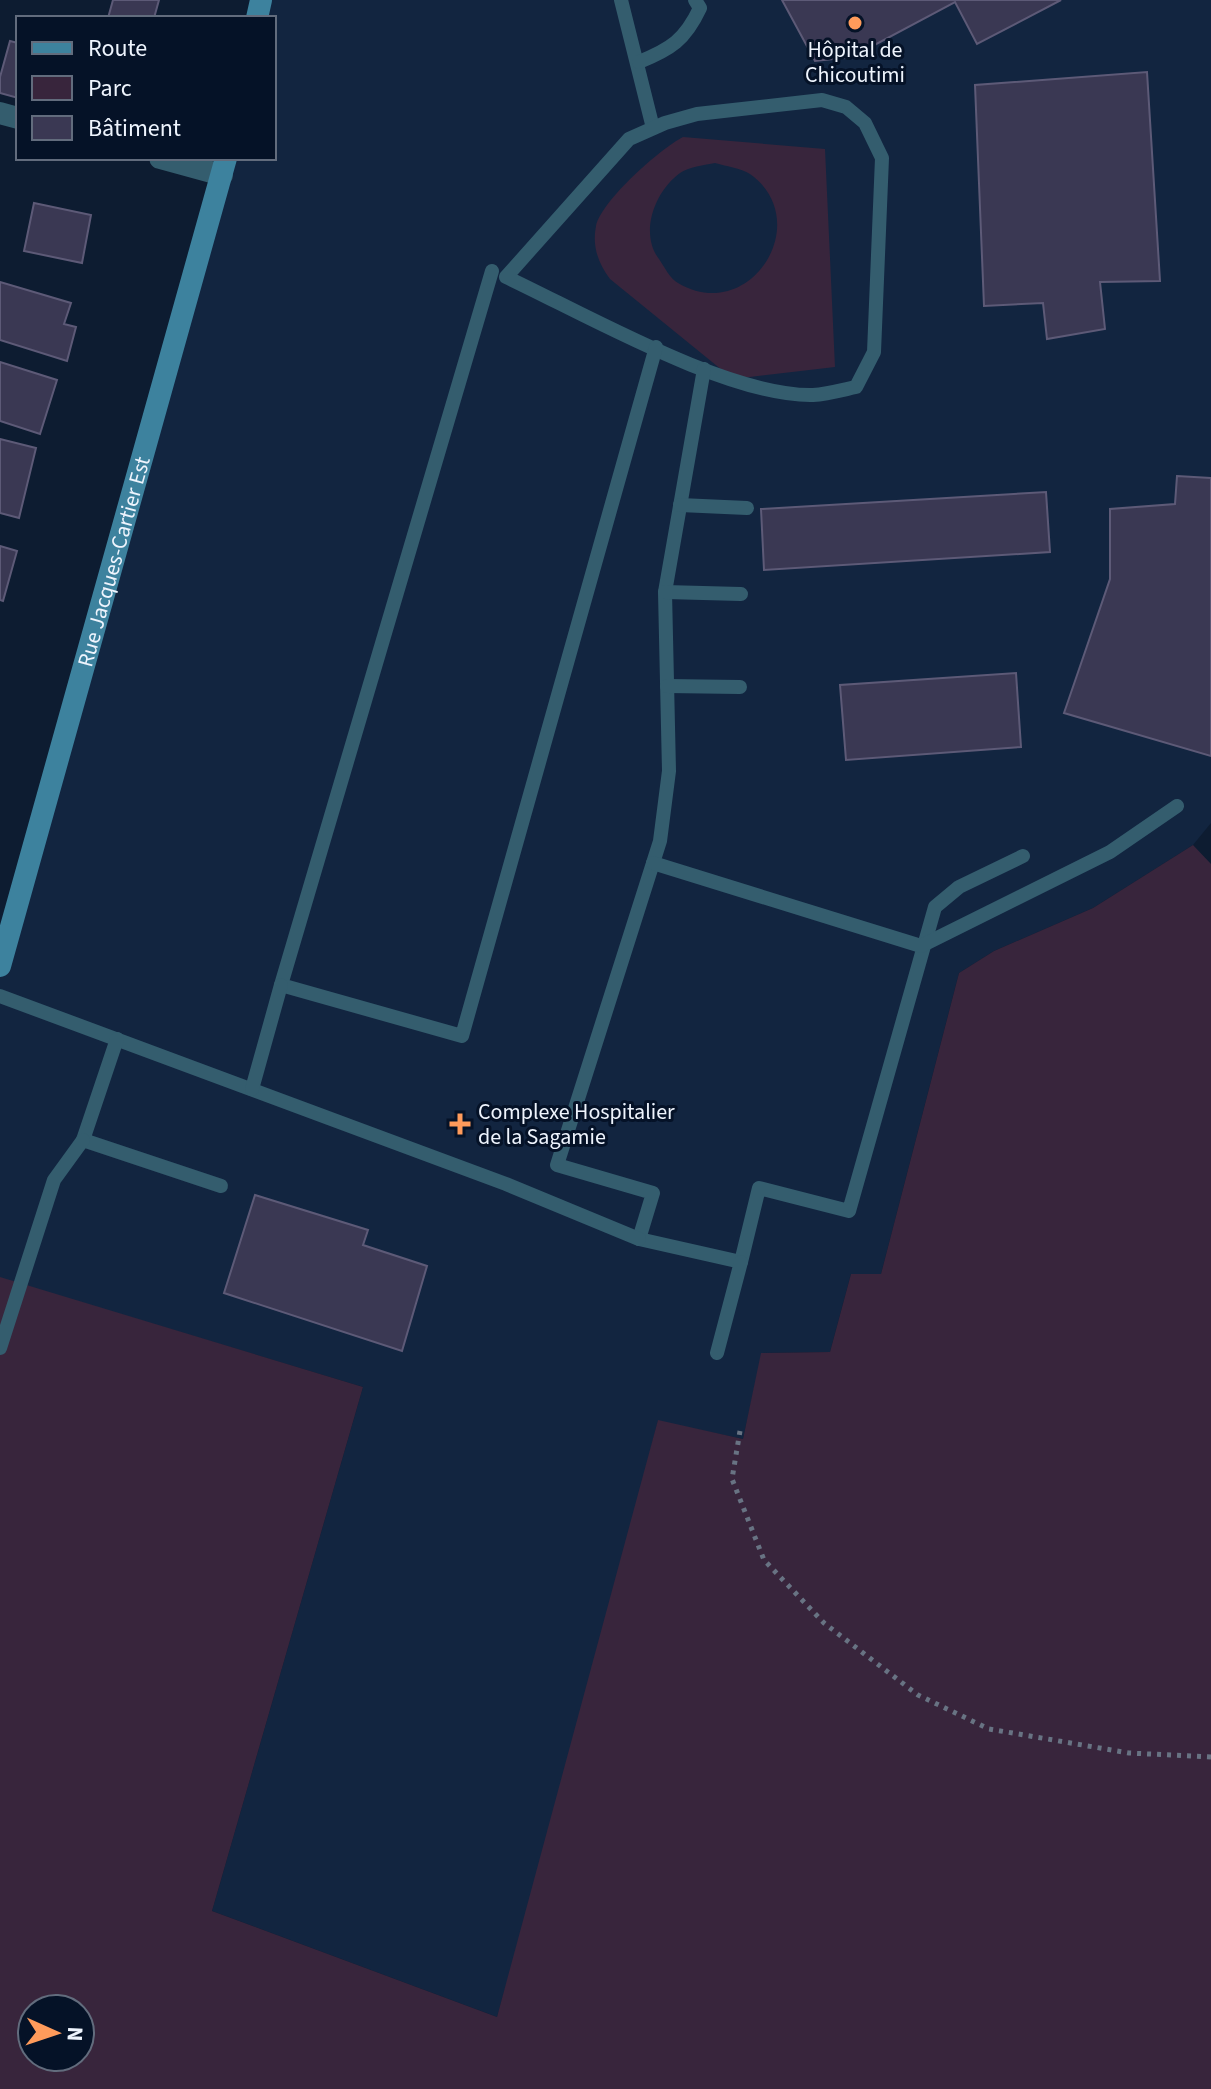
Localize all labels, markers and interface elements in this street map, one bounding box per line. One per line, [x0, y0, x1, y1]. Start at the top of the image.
marker: Hôpital de Chicoutimi [846, 14, 864, 32]
legend [16, 16, 276, 160]
text: Route [88, 31, 147, 66]
place label: Hôpital de Chicoutimi [805, 34, 905, 91]
text: Parc [88, 71, 132, 106]
text: Bâtiment [88, 111, 181, 146]
street label: Rue Jacques-Cartier Est [69, 452, 159, 671]
place label: Complexe Hospitalier de la Sagamie [478, 1096, 675, 1153]
marker: Complexe Hospitalier de la Sagamie [449, 1113, 471, 1135]
north arrow [16, 1993, 96, 2073]
text: N [59, 2026, 91, 2042]

